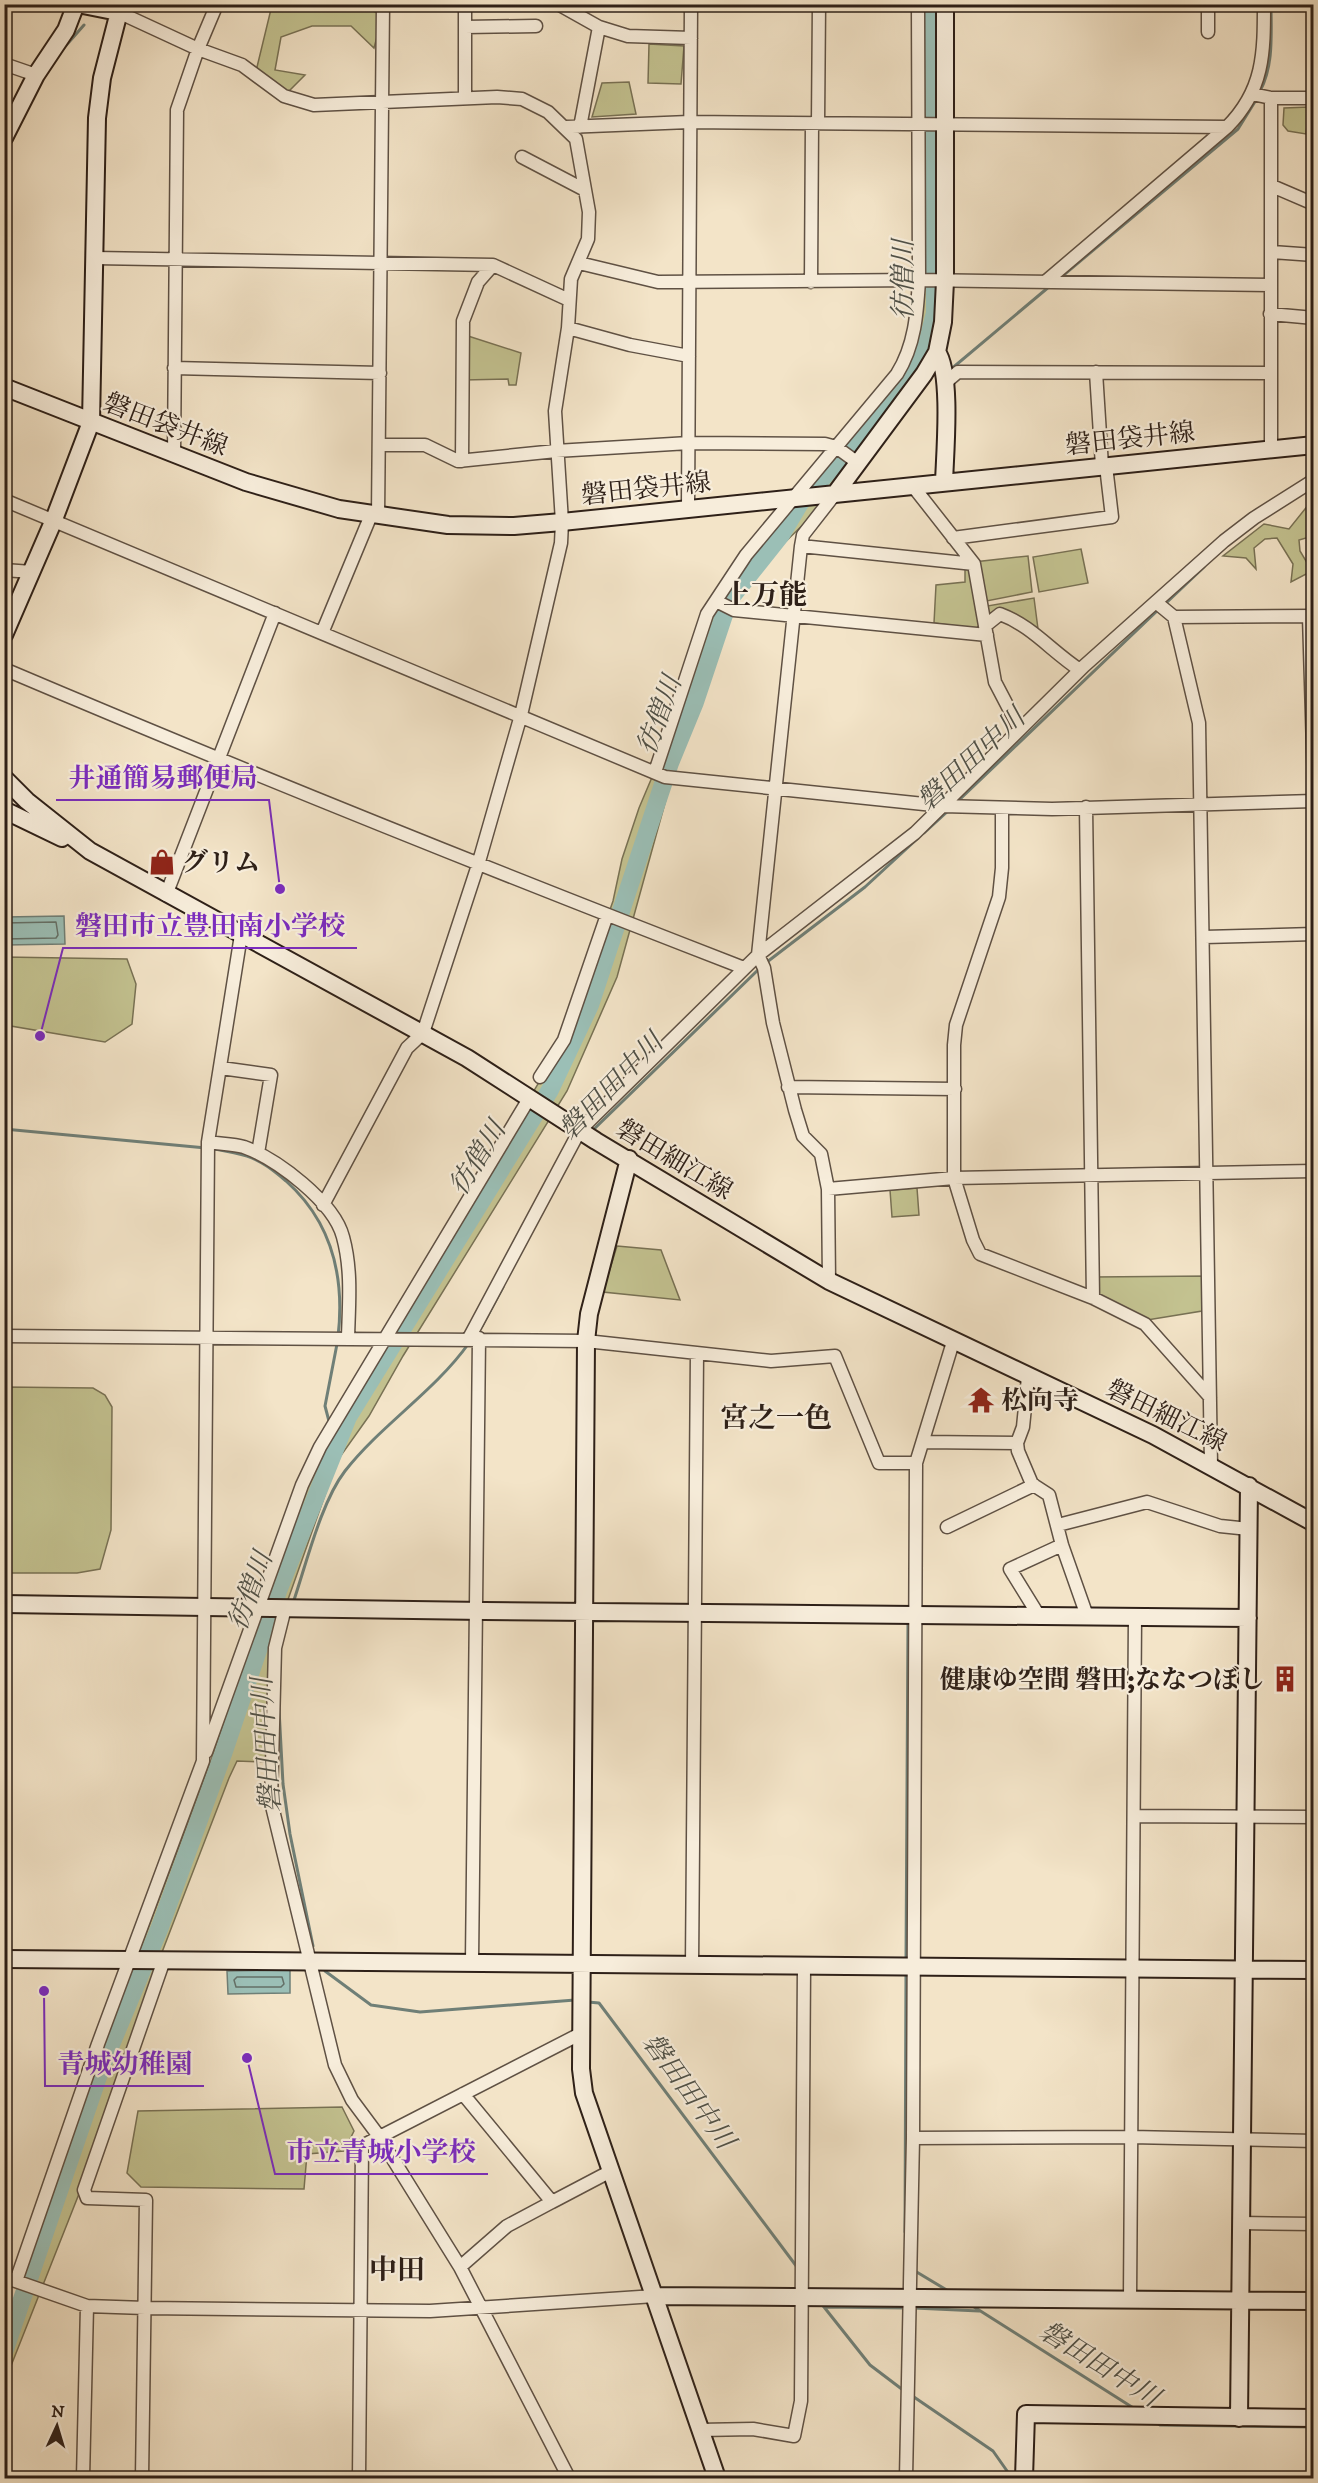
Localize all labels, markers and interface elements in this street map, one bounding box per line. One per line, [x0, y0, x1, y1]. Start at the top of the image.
water label: 彷僧川 [887, 237, 921, 321]
street label: 磐田袋井線 [99, 387, 232, 464]
street label: 磐田袋井線 [1064, 416, 1197, 463]
street label: 磐田袋井線 [580, 466, 713, 513]
district label: 上万能 [723, 578, 807, 613]
water label: 彷僧川 [630, 669, 691, 759]
water label: 磐田田中川 [911, 699, 1035, 818]
callout: 井通簡易郵便局 [56, 755, 269, 800]
text: 井通簡易郵便局 [69, 762, 258, 796]
shop icon: グリム [147, 847, 177, 877]
place label: グリム [182, 847, 260, 880]
callout: 磐田市立豊田南小学校 [63, 903, 357, 948]
text: 磐田市立豊田南小学校 [75, 910, 345, 944]
water label: 磐田田中川 [553, 1024, 673, 1147]
water label: 彷僧川 [442, 1113, 515, 1202]
street label: 磐田細江線 [610, 1113, 738, 1208]
street label: 磐田細江線 [1101, 1373, 1232, 1460]
temple icon: 松向寺 [966, 1385, 996, 1415]
place label: 松向寺 [1001, 1385, 1079, 1418]
district label: 宮之一色 [720, 1401, 832, 1436]
water label: 彷僧川 [221, 1545, 282, 1635]
place label: 健康ゆ空間 磐田;ななつぼし [940, 1664, 1265, 1697]
building icon: 健康ゆ空間 磐田;ななつぼし [1270, 1664, 1300, 1694]
water label: 磐田田中川 [245, 1673, 289, 1813]
water label: 磐田田中川 [635, 2027, 743, 2159]
callout: 青城幼稚園 [45, 2041, 204, 2086]
text: 青城幼稚園 [58, 2048, 193, 2082]
callout: 市立青城小学校 [275, 2129, 488, 2174]
text: 市立青城小学校 [287, 2136, 476, 2170]
district label: 中田 [369, 2253, 425, 2288]
water label: 磐田田中川 [1033, 2315, 1168, 2417]
north arrow [27, 2396, 87, 2456]
text: N [51, 2402, 65, 2422]

